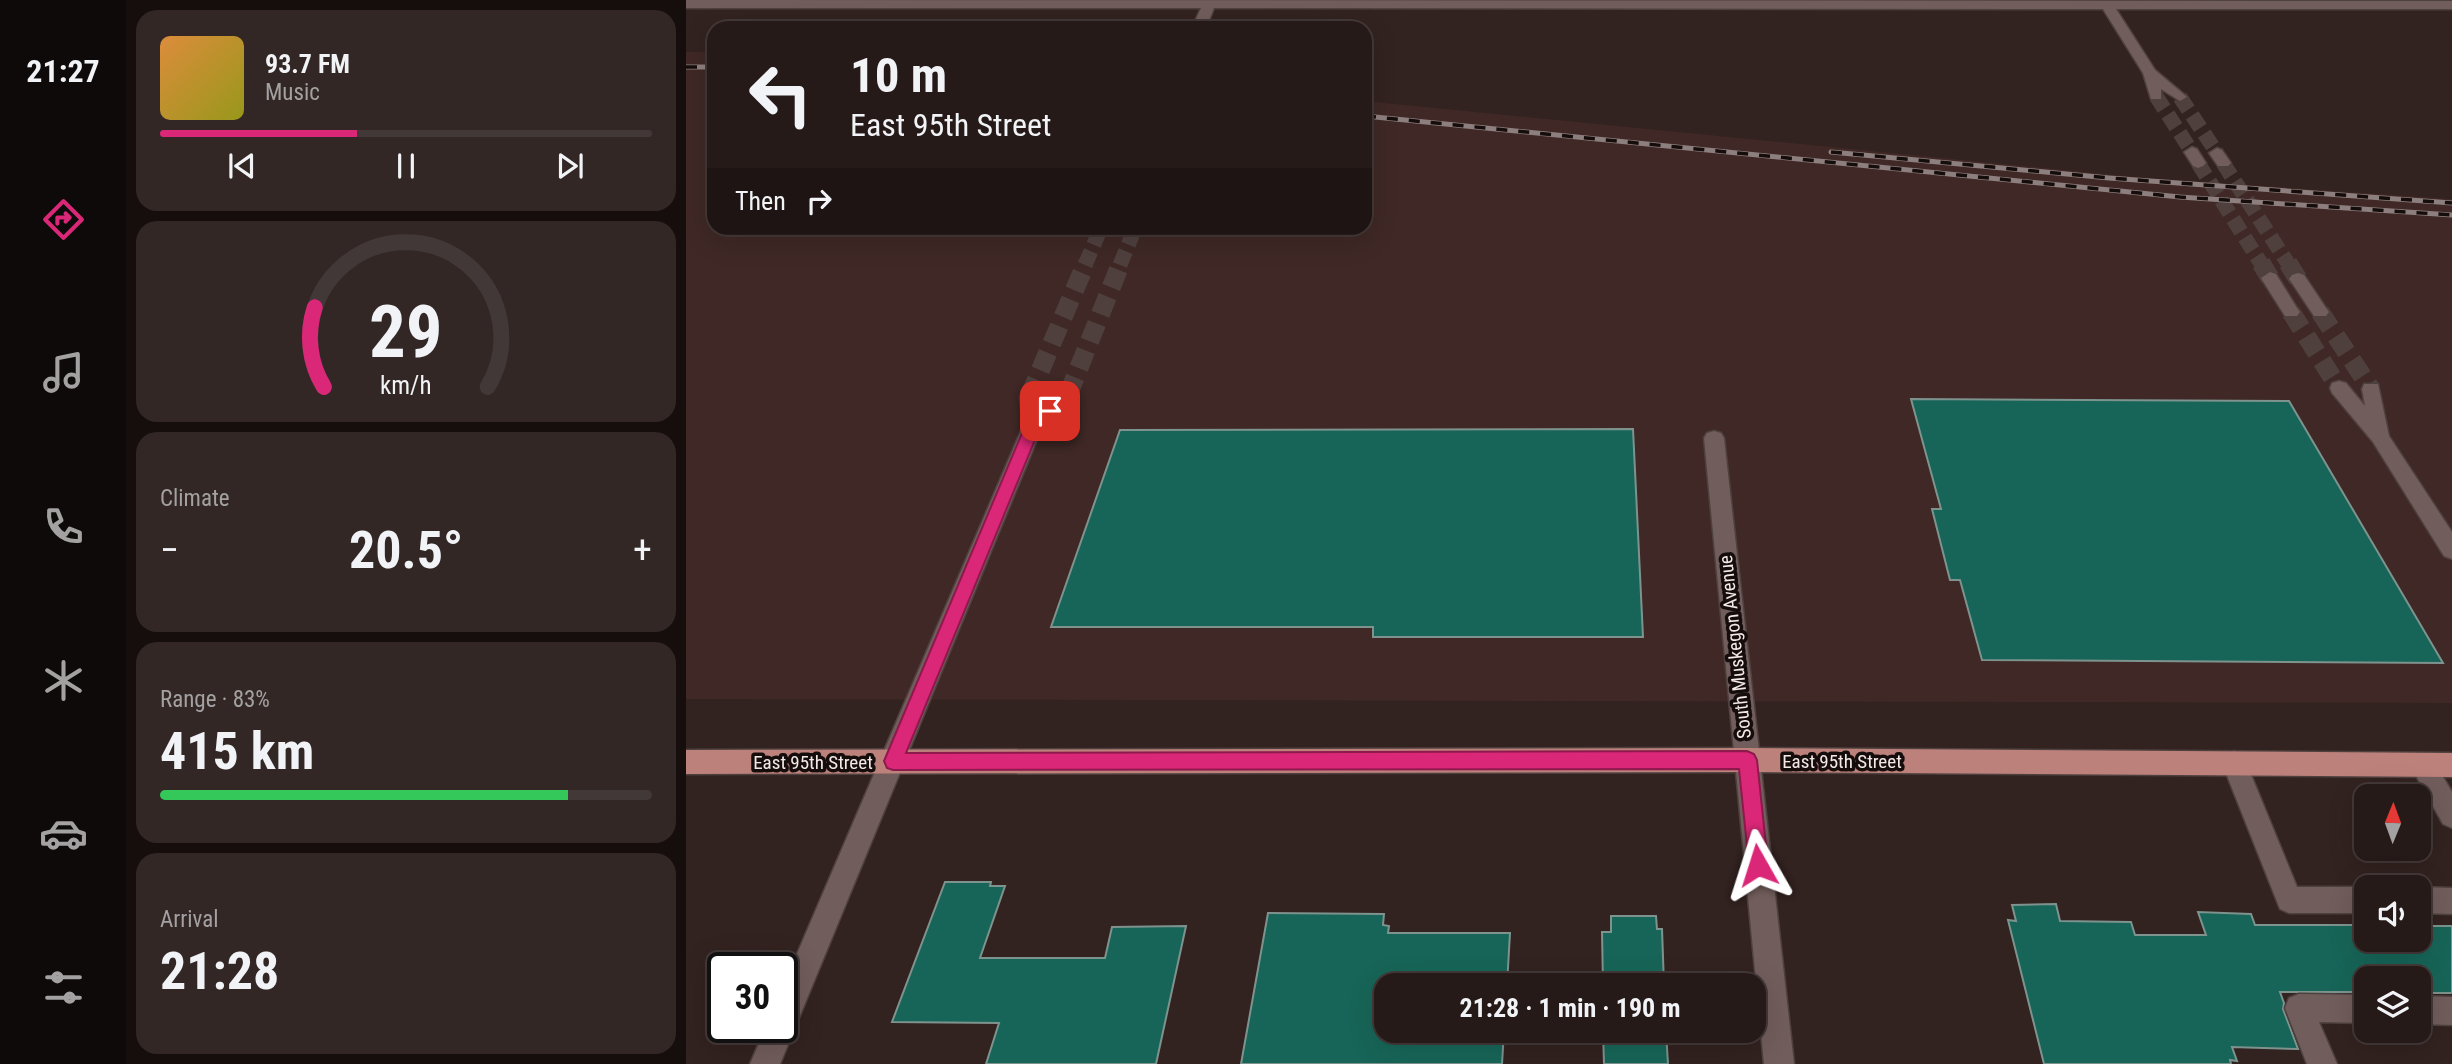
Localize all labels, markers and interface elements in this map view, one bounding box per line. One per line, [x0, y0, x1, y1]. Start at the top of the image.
text: 10 m [850, 47, 947, 104]
text: 93.7 FM [265, 49, 350, 79]
icon: left [735, 49, 826, 140]
text: 21:27 [26, 52, 100, 90]
text: Music [265, 79, 320, 106]
text: East 95th Street [850, 106, 1051, 144]
icon: previous [223, 147, 261, 185]
icon: pause [387, 147, 425, 185]
icon: next [551, 147, 589, 185]
icon: right [800, 182, 838, 220]
text: Then [735, 186, 786, 216]
icon: directions [39, 195, 88, 244]
text: 29 [369, 290, 443, 376]
icon: music [39, 348, 88, 397]
text: km/h [380, 371, 432, 400]
pin [1020, 381, 1080, 441]
icon: arrive [1031, 392, 1069, 430]
text: Climate [160, 485, 230, 512]
icon: phone [39, 502, 88, 551]
text: 20.5° [349, 520, 463, 581]
text: − [160, 528, 179, 572]
text: + [633, 528, 652, 572]
street label: South Muskegon Avenue [1714, 554, 1756, 740]
icon: climate [39, 656, 88, 705]
text: Range · 83% [160, 686, 270, 713]
text: 415 km [160, 721, 314, 782]
street label: East 95th Street [1782, 750, 1902, 773]
street label: East 95th Street [753, 751, 873, 774]
north arrow [2354, 784, 2431, 861]
map controls [2354, 784, 2431, 1043]
icon: car [39, 809, 88, 858]
position arrow [1721, 828, 1795, 902]
button: sound [2354, 875, 2431, 952]
text: Arrival [160, 906, 219, 933]
text: 21:28 [160, 941, 279, 1002]
speed limit sign: 30 [707, 952, 798, 1043]
icon: filters [39, 963, 88, 1012]
button: layers [2354, 966, 2431, 1043]
text: 21:28 · 1 min · 190 m [1460, 993, 1680, 1023]

